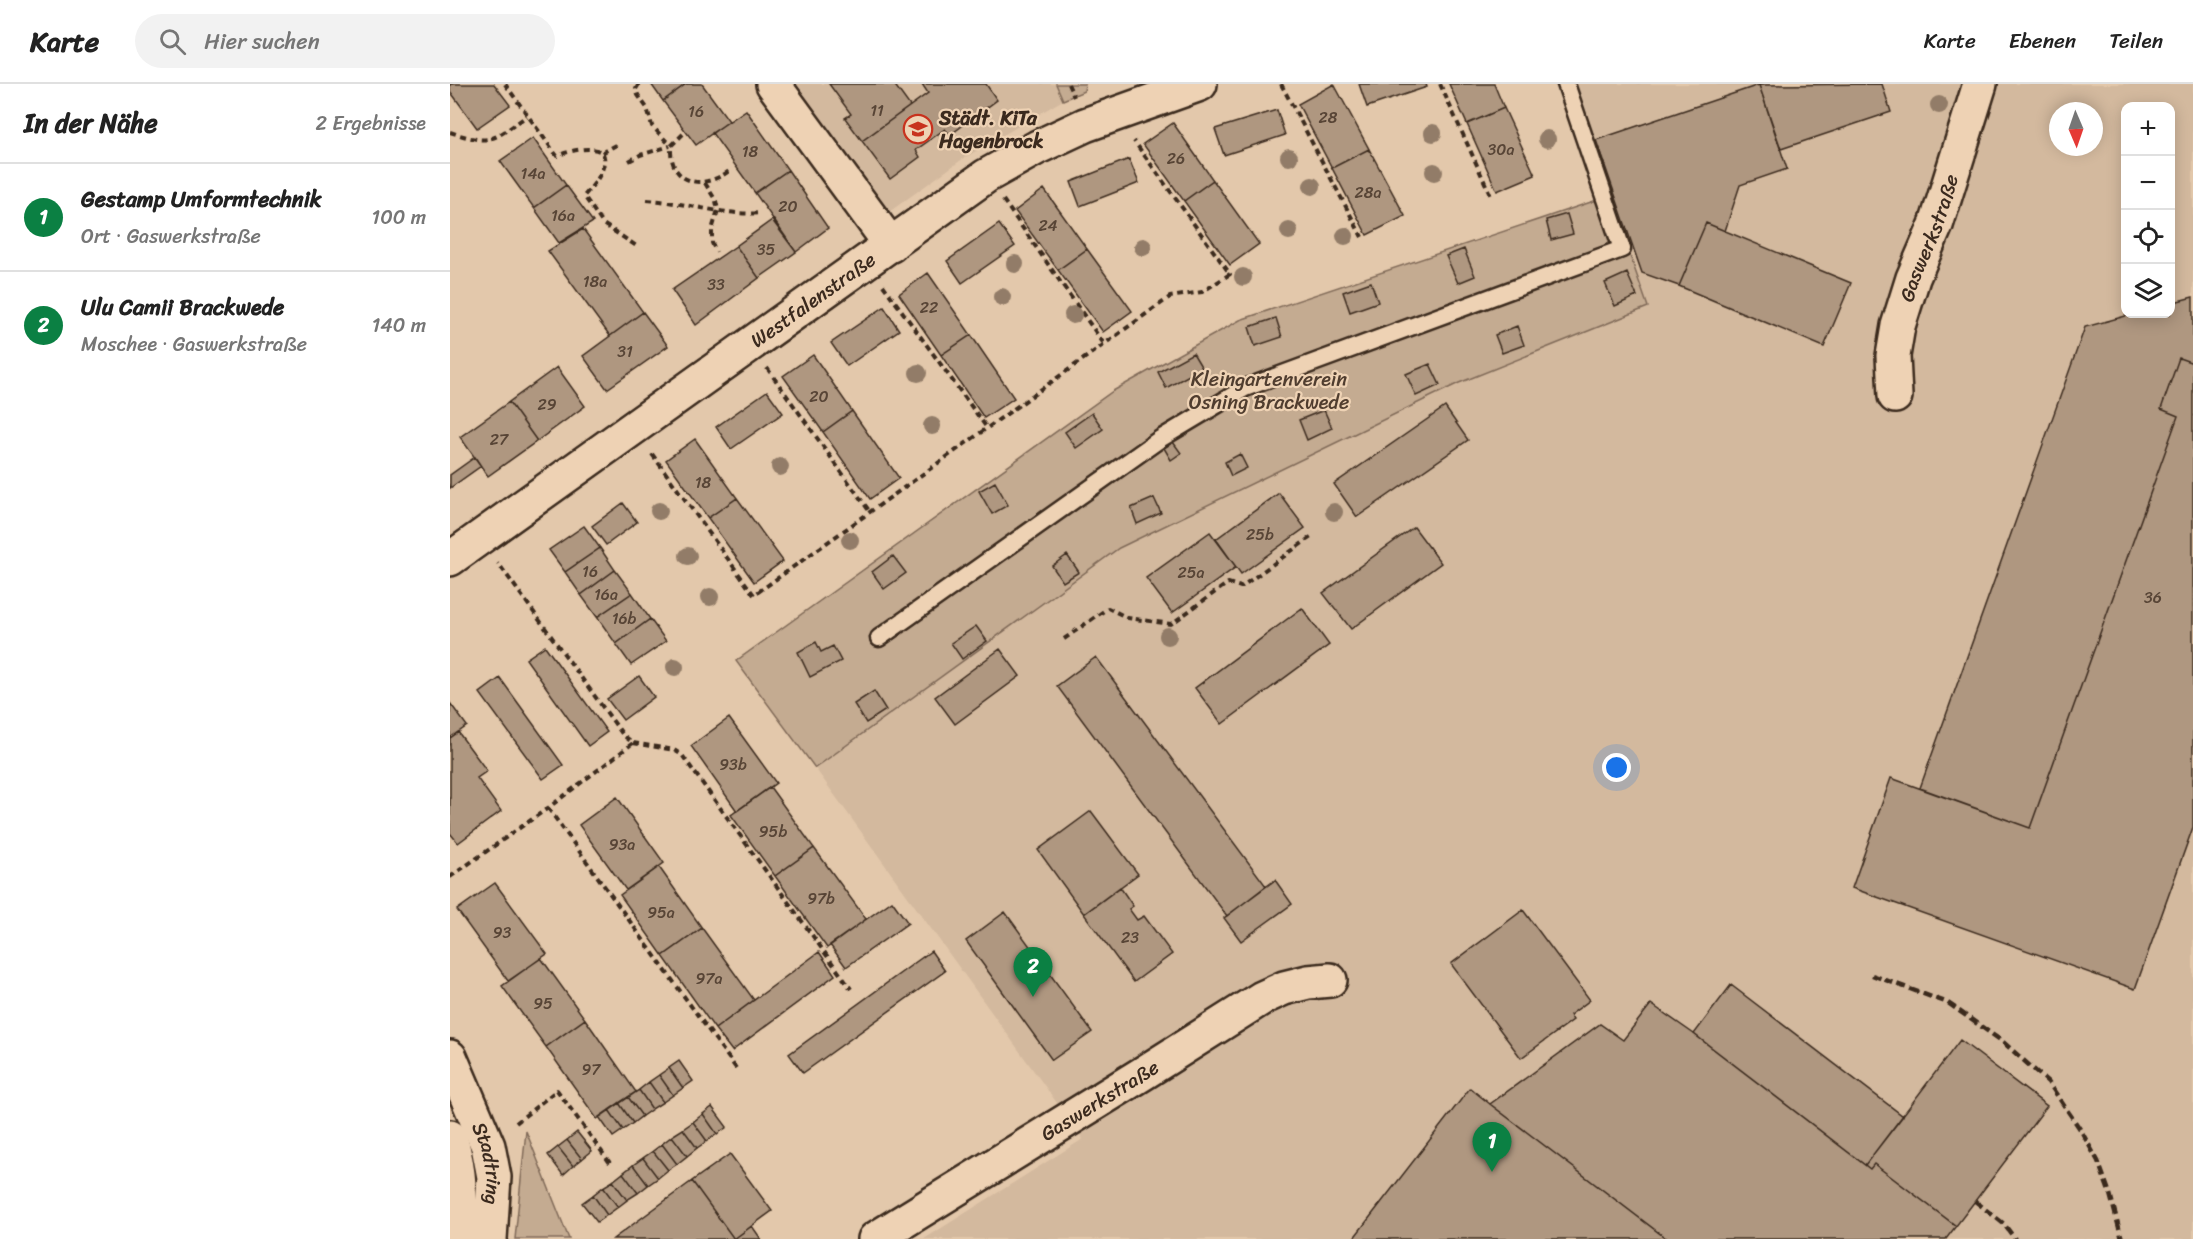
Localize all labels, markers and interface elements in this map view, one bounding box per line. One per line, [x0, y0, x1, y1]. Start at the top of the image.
search box [135, 14, 555, 68]
text: Karte [30, 17, 99, 66]
text: Hier suchen [204, 22, 319, 61]
text: Karte [1924, 22, 1976, 60]
text: Ebenen [2009, 22, 2076, 60]
text: Teilen [2109, 22, 2163, 60]
icon: search [156, 25, 189, 58]
house number: 11 [870, 96, 884, 125]
house number: 16 [688, 97, 704, 126]
text: In der Nähe [24, 100, 158, 146]
place label: Städt. KiTa Hagenbrock [938, 101, 1044, 159]
north arrow [2049, 102, 2103, 156]
map controls [2121, 102, 2175, 318]
button: + [2121, 102, 2175, 156]
house number: 28 [1319, 103, 1338, 132]
text: 2 Ergebnisse [316, 106, 426, 141]
school or university icon: Städt. KiTa Hagenbrock [902, 113, 934, 145]
house number: 30a [1488, 135, 1514, 164]
house number: 18 [742, 137, 759, 166]
house number: 26 [1167, 144, 1185, 173]
button: − [2121, 156, 2175, 210]
house number: 14a [521, 159, 545, 188]
street label: Gaswerkstraße [1889, 170, 1968, 306]
house number: 28a [1355, 178, 1381, 207]
text: Gestamp Umformtechnik [81, 180, 322, 219]
house number: 20 [778, 192, 798, 221]
text: 1 [39, 200, 48, 235]
text: 100 m [372, 200, 426, 235]
house number: 16a [551, 201, 575, 230]
button: locate [2121, 210, 2175, 264]
house number: 24 [1038, 211, 1058, 240]
text: Ort · Gaswerkstraße [81, 219, 261, 254]
house number: 35 [757, 235, 776, 264]
street label: Westfalenstraße [743, 242, 883, 357]
button: layers [2121, 264, 2175, 318]
house number: 18a [583, 267, 607, 296]
house number: 33 [707, 270, 725, 299]
text: Ulu Camii Brackwede [81, 288, 284, 327]
house number: 22 [920, 293, 938, 322]
text: 2 [38, 308, 49, 343]
text: 140 m [372, 308, 426, 343]
text: Moschee · Gaswerkstraße [81, 327, 307, 362]
house number: 31 [617, 337, 633, 366]
park label: Kleingartenverein Osning Brackwede [1189, 362, 1349, 420]
house number: 20 [809, 382, 829, 411]
house number: 29 [537, 390, 557, 419]
house number: 27 [490, 425, 509, 454]
house number: 18 [695, 468, 712, 497]
house number: 25b [1246, 520, 1274, 549]
house number: 16 [582, 557, 598, 586]
house number: 25a [1177, 558, 1205, 587]
house number: 16a [594, 580, 618, 609]
house number: 36 [2144, 583, 2162, 612]
house number: 16b [612, 604, 637, 633]
house number: 93b [719, 750, 747, 779]
your location [1602, 753, 1631, 782]
house number: 95b [759, 817, 787, 846]
house number: 93a [609, 830, 635, 859]
house number: 97b [807, 884, 835, 913]
house number: 95a [647, 898, 675, 927]
house number: 93 [493, 918, 512, 947]
house number: 23 [1121, 923, 1139, 952]
pin: 2 [1014, 948, 1052, 997]
house number: 97a [696, 964, 723, 993]
house number: 95 [533, 989, 553, 1018]
street label: Gaswerkstraße [1033, 1050, 1166, 1150]
house number: 97 [582, 1055, 601, 1084]
street label: Stadtring [462, 1116, 512, 1206]
pin: 1 [1472, 1122, 1512, 1172]

